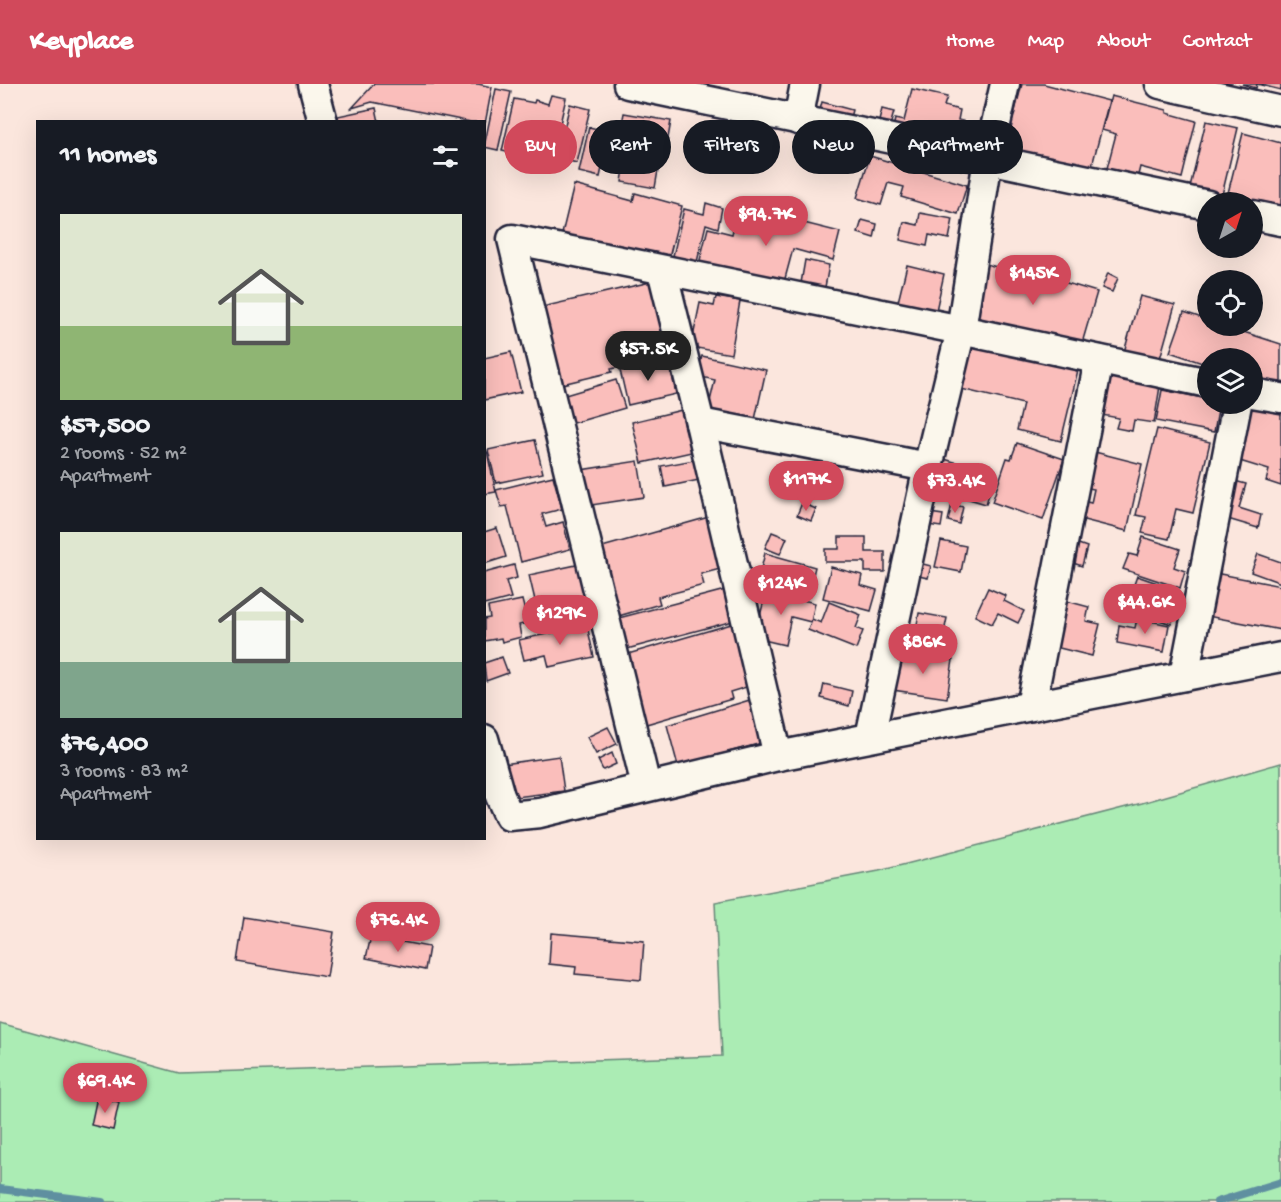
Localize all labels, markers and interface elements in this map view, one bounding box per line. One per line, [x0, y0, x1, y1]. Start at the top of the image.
text: Keyplace [30, 26, 133, 59]
text: Home [946, 30, 994, 55]
text: Map [1027, 30, 1064, 55]
text: About [1097, 30, 1150, 55]
text: Contact [1183, 30, 1251, 55]
chip: Buy [504, 120, 577, 174]
chip: Rent [589, 120, 671, 174]
chip: Filters [683, 120, 780, 174]
chip: New [792, 120, 875, 174]
chip: Apartment [887, 120, 1023, 174]
icon: filters [429, 140, 462, 173]
text: 11 homes [60, 141, 156, 172]
north arrow [1197, 192, 1263, 258]
map controls [1197, 192, 1263, 414]
pin: $94.7K [717, 196, 815, 247]
text: $94.7K [738, 204, 794, 227]
icon: home [207, 253, 315, 361]
pin: $145K [991, 255, 1075, 306]
text: $145K [1009, 263, 1057, 286]
button: locate [1197, 270, 1263, 336]
pin: $57.5K [599, 331, 697, 382]
text: $57.5K [619, 339, 677, 362]
button: layers [1197, 348, 1263, 414]
text: $57,500 [60, 412, 150, 443]
text: 2 rooms · 52 m² [60, 443, 187, 466]
pin: $117K [764, 461, 848, 512]
pin: $73.4K [906, 463, 1004, 514]
text: Apartment [60, 466, 150, 489]
text: $117K [783, 469, 829, 492]
text: $73.4K [927, 471, 983, 494]
pin: $124K [739, 565, 823, 616]
icon: home [207, 571, 315, 679]
text: $124K [757, 573, 805, 596]
pin: $44.6K [1096, 584, 1194, 635]
text: $44.6K [1117, 592, 1173, 615]
pin: $129K [518, 595, 602, 646]
text: $129K [536, 603, 584, 626]
pin: $86K [887, 624, 959, 675]
text: $86K [902, 632, 944, 655]
text: $76,400 [60, 730, 148, 761]
text: 3 rooms · 83 m² [60, 761, 188, 784]
text: Apartment [60, 784, 150, 807]
pin: $76.4K [349, 902, 447, 953]
text: $76.4K [370, 910, 426, 933]
pin: $69.4K [56, 1063, 154, 1114]
text: $69.4K [77, 1071, 133, 1094]

